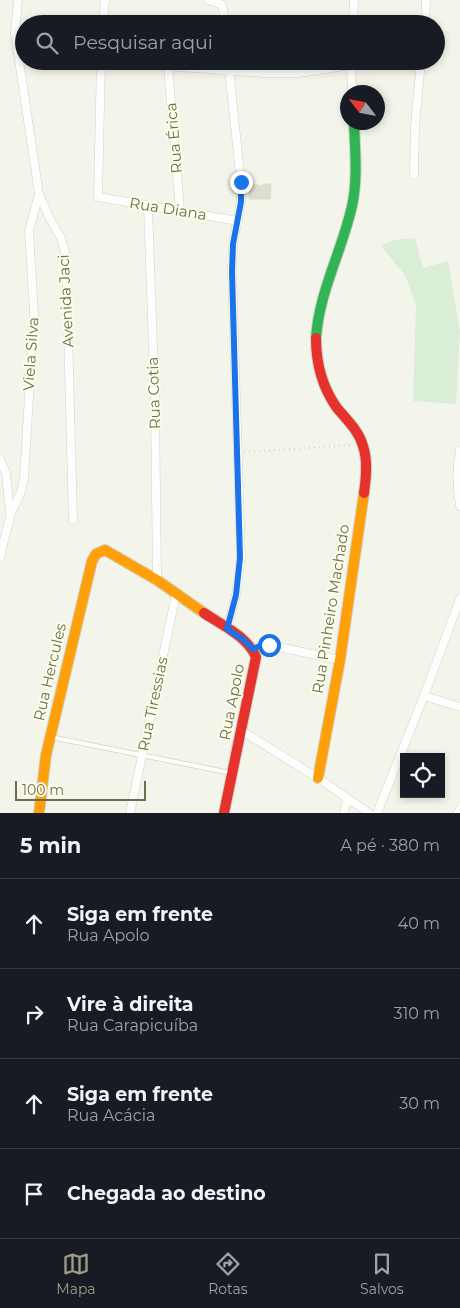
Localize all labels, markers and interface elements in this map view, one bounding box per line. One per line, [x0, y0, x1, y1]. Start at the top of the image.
search box [15, 15, 445, 70]
icon: search [33, 29, 61, 57]
text: Pesquisar aqui [73, 31, 213, 54]
north arrow [340, 85, 385, 130]
street label: Rua Érica [161, 102, 186, 174]
route end [230, 171, 253, 194]
street label: Rua Diana [128, 193, 208, 224]
street label: Avenida Jaci [54, 254, 77, 348]
street label: Viela Silva [18, 316, 43, 392]
street label: Rua Cotia [143, 357, 164, 430]
street label: Rua Pinheiro Machado [308, 523, 353, 695]
street label: Rua Hercules [29, 621, 70, 723]
route start [258, 634, 281, 657]
street label: Rua Tiressias [133, 655, 172, 753]
street label: Rua Apolo [215, 662, 248, 742]
map controls [400, 753, 445, 798]
button: locate [400, 753, 445, 798]
scale bar [15, 778, 146, 801]
text: 100 m [22, 781, 64, 799]
text: 5 min [20, 833, 81, 858]
text: A pé · 380 m [340, 836, 440, 855]
text: Siga em frente [67, 903, 213, 926]
icon: ahead [20, 910, 48, 938]
text: 40 m [398, 914, 440, 933]
text: Rua Apolo [67, 926, 150, 945]
text: Vire à direita [67, 993, 194, 1016]
icon: right [20, 1000, 48, 1028]
text: 310 m [393, 1004, 440, 1023]
text: Rua Carapicuíba [67, 1016, 198, 1035]
text: Siga em frente [67, 1083, 213, 1106]
icon: ahead [20, 1090, 48, 1118]
text: 30 m [399, 1094, 440, 1113]
text: Rua Acácia [67, 1106, 155, 1125]
icon: arrive [20, 1180, 48, 1208]
text: Chegada ao destino [67, 1182, 266, 1205]
tab: Mapa [56, 1250, 96, 1298]
tab: Rotas [208, 1250, 248, 1298]
tab: Salvos [360, 1250, 404, 1298]

